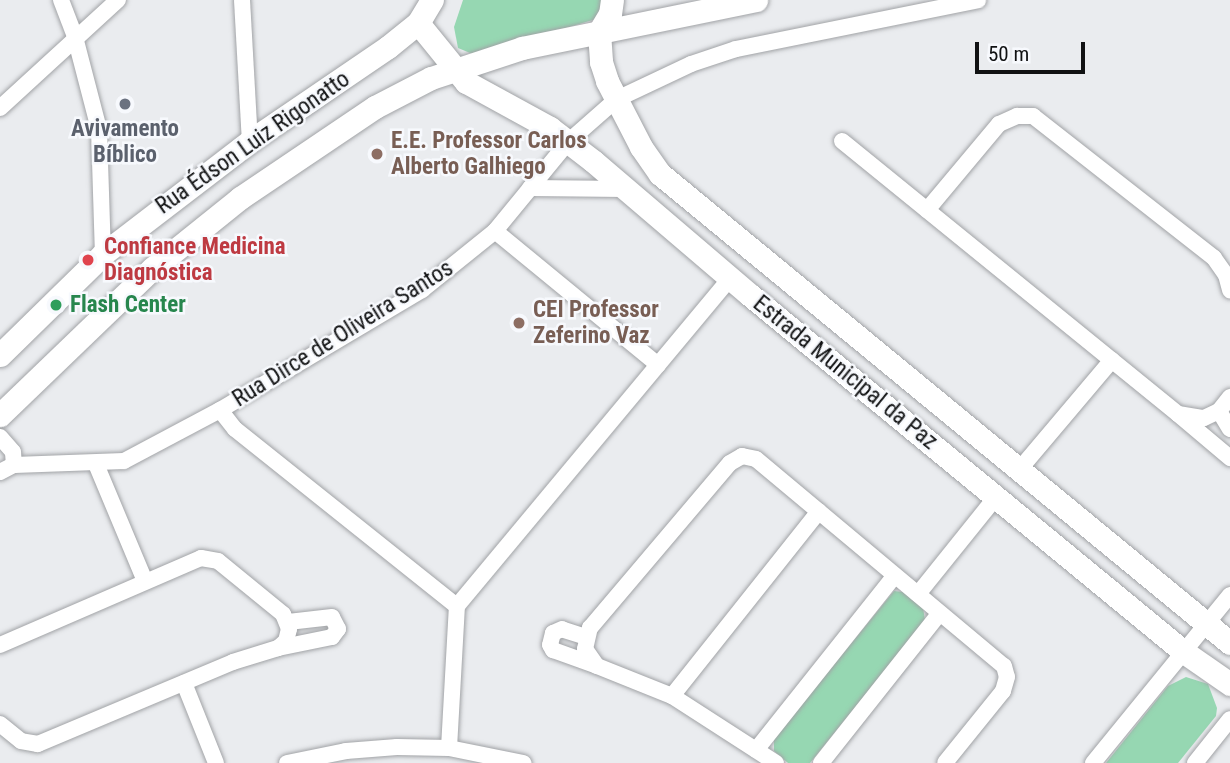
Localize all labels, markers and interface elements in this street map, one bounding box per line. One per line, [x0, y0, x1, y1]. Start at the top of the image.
scale bar [978, 28, 1088, 72]
text: 50 m [988, 42, 1029, 66]
street label: Rua Édson Luiz Rigonatto [151, 66, 355, 220]
marker: Avivamento Bíblico [117, 96, 133, 112]
place label: Avivamento Bíblico [71, 115, 179, 169]
place label: E.E. Professor Carlos Alberto Galhiego [391, 127, 587, 181]
marker: E.E. Professor Carlos Alberto Galhiego [369, 146, 385, 162]
place label: Confiance Medicina Diagnóstica [104, 233, 286, 287]
marker: Confiance Medicina Diagnóstica [78, 250, 98, 270]
street label: Rua Dirce de Oliveira Santos [228, 255, 458, 413]
street label: Estrada Municipal da Paz [747, 290, 943, 456]
place label: Flash Center [70, 291, 186, 319]
place label: CEI Professor Zeferino Vaz [533, 296, 659, 350]
marker: Flash Center [48, 297, 64, 313]
marker: CEI Professor Zeferino Vaz [511, 315, 527, 331]

